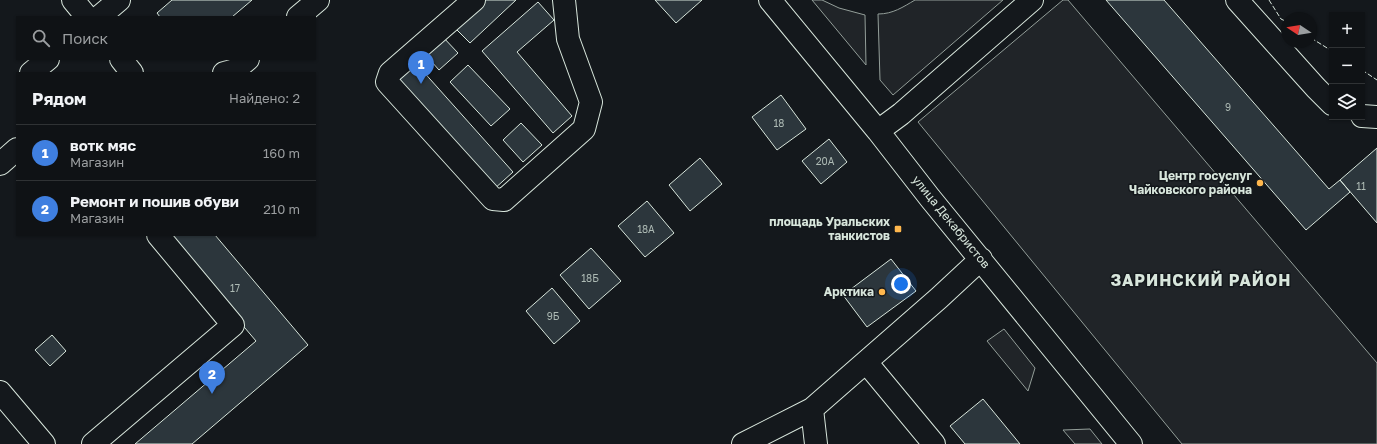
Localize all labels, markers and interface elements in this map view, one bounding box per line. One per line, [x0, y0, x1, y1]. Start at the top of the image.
north arrow [1281, 12, 1317, 48]
map controls [1329, 12, 1365, 120]
button: + [1329, 12, 1365, 48]
search box [16, 16, 316, 60]
icon: search [30, 27, 52, 49]
text: Поиск [62, 29, 108, 47]
button: − [1329, 48, 1365, 84]
pin: 1 [408, 51, 434, 84]
button: layers [1329, 84, 1365, 120]
text: Рядом [32, 88, 86, 109]
text: Найдено: 2 [229, 90, 300, 106]
house number: 9 [1225, 101, 1231, 113]
house number: 18 [774, 117, 784, 129]
text: вотк мяс [70, 136, 136, 154]
text: 1 [42, 145, 48, 161]
text: 160 m [263, 145, 300, 161]
text: Магазин [70, 154, 124, 170]
house number: 20А [816, 155, 835, 167]
place label: Центр госуслуг Чайковского района [1129, 168, 1252, 197]
street label: улица Декабристов [909, 172, 994, 271]
marker: Центр госуслуг Чайковского района [1255, 178, 1265, 188]
house number: 11 [1356, 180, 1366, 192]
text: Ремонт и пошив обуви [70, 192, 239, 210]
text: 2 [41, 201, 49, 217]
text: 210 m [263, 201, 300, 217]
text: Магазин [70, 210, 124, 226]
place label: площадь Уральских танкистов [769, 214, 890, 243]
house number: 18А [637, 223, 655, 235]
marker: площадь Уральских танкистов [893, 224, 903, 234]
district label: ЗАРИНСКИЙ РАЙОН [1111, 270, 1291, 290]
house number: 18Б [581, 272, 599, 284]
your location [891, 274, 911, 294]
house number: 17 [230, 282, 240, 294]
place label: Арктика [824, 284, 874, 299]
marker: Арктика [877, 287, 887, 297]
house number: 9Б [547, 310, 560, 322]
pin: 2 [199, 361, 225, 394]

